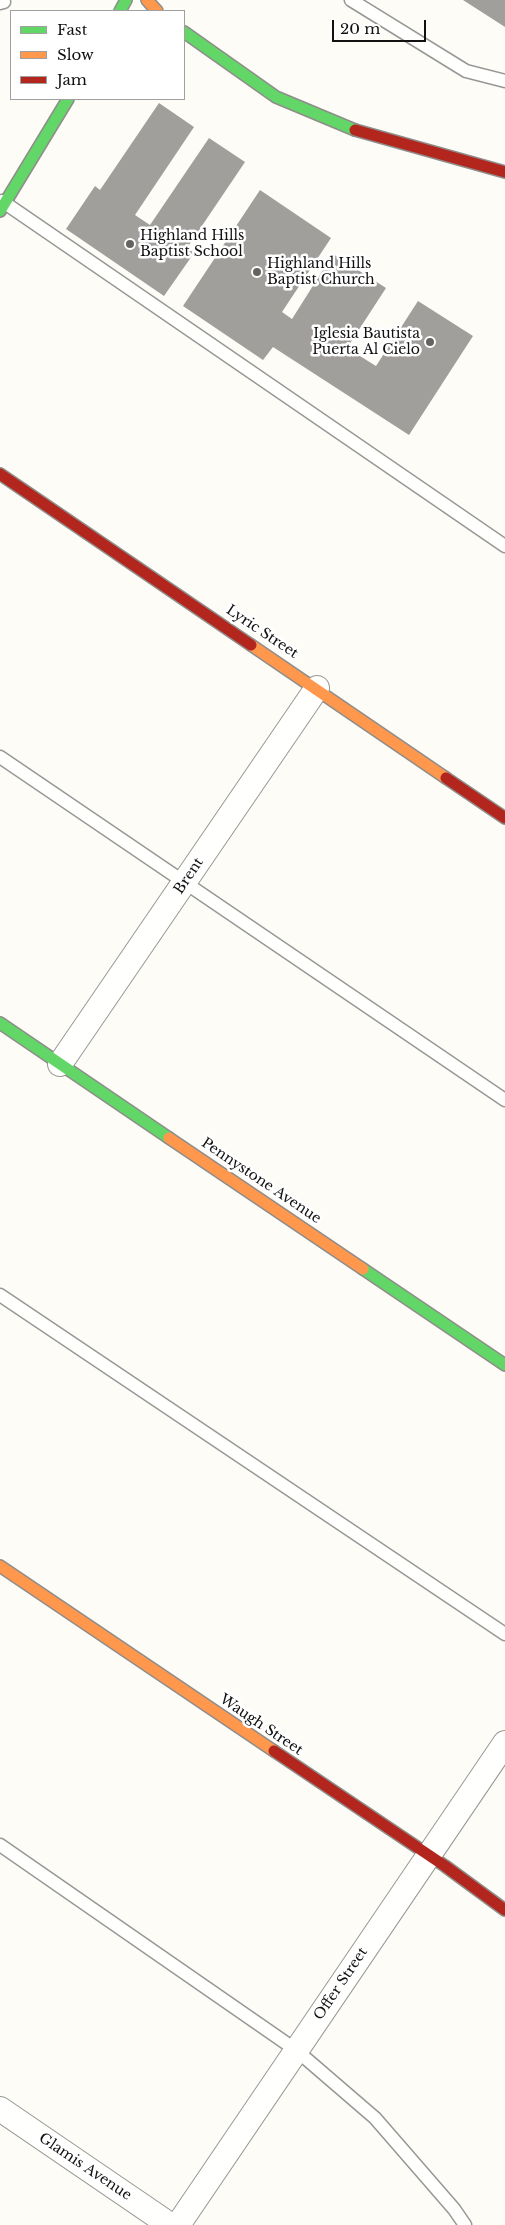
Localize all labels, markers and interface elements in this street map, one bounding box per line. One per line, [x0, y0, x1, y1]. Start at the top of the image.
legend [10, 10, 185, 100]
scale bar [335, 10, 429, 42]
text: 20 m [340, 19, 380, 38]
text: Fast [57, 20, 87, 39]
text: Slow [57, 45, 94, 64]
text: Jam [57, 70, 87, 89]
place label: Highland Hills Baptist School [140, 228, 244, 260]
marker: Highland Hills Baptist School [124, 238, 136, 250]
place label: Highland Hills Baptist Church [267, 256, 375, 288]
marker: Highland Hills Baptist Church [251, 266, 263, 278]
place label: Iglesia Bautista Puerta Al Cielo [312, 326, 420, 358]
marker: Iglesia Bautista Puerta Al Cielo [424, 336, 436, 348]
street label: Lyric Street [223, 602, 301, 662]
street label: Brent [171, 855, 207, 897]
street label: Pennystone Avenue [198, 1135, 324, 1227]
street label: Waugh Street [216, 1691, 306, 1759]
street label: Offer Street [311, 1944, 371, 2024]
street label: Glamis Avenue [36, 2130, 134, 2204]

